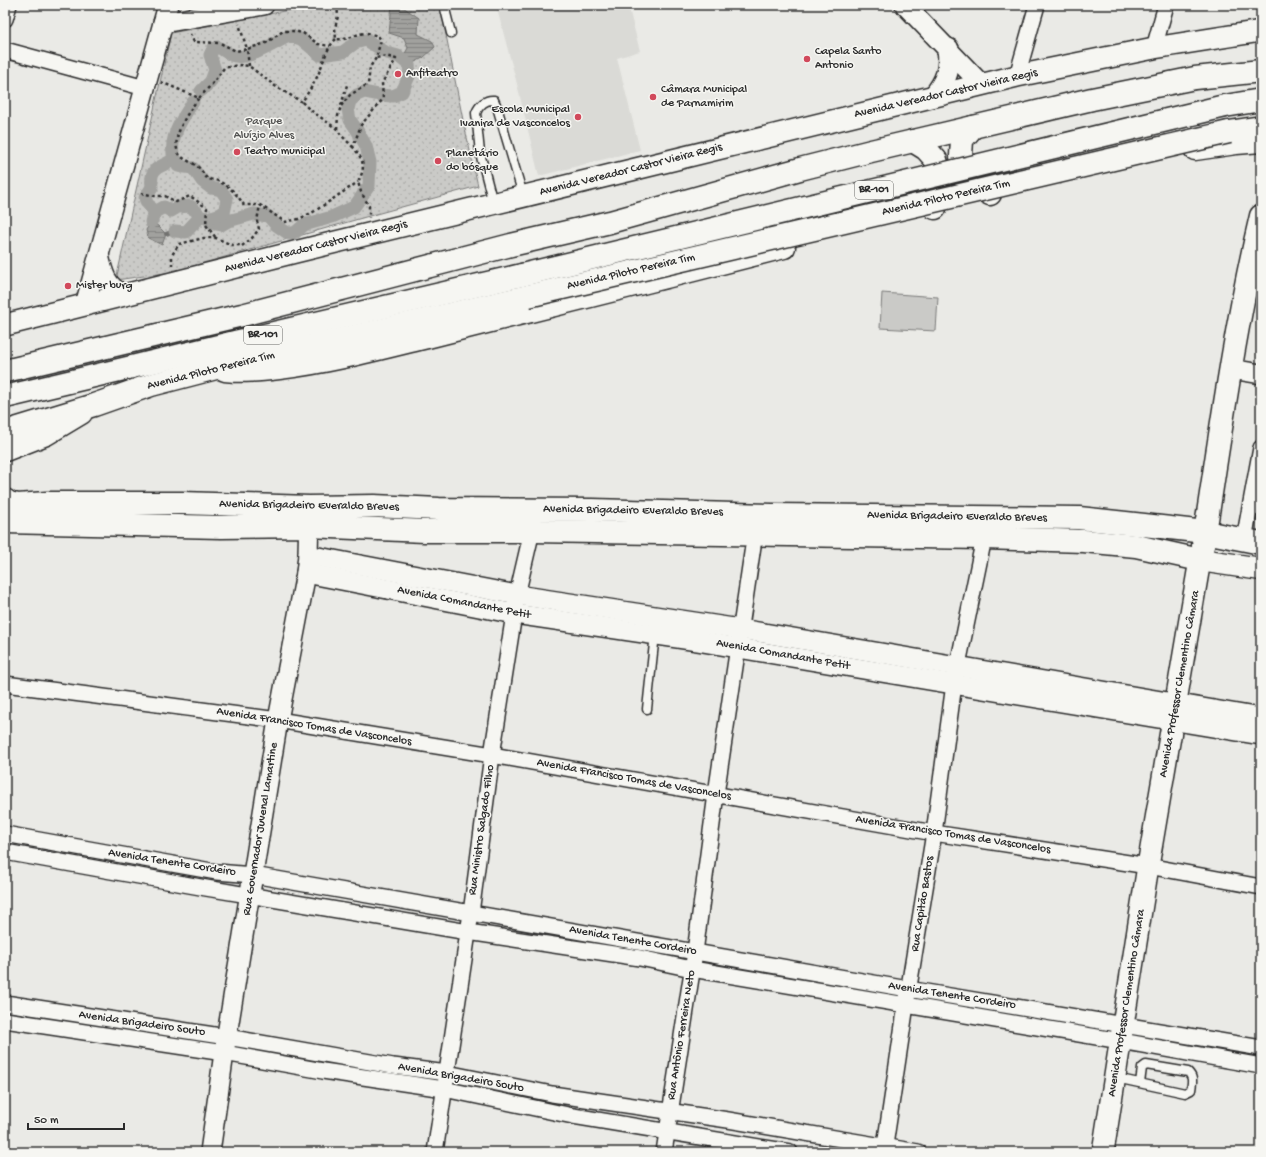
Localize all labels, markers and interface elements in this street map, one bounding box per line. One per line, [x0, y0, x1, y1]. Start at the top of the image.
place label: Capela Santo Antonio [815, 45, 881, 73]
marker: Capela Santo Antonio [802, 54, 812, 64]
street label: Avenida Vereador Castor Vieira Regis [853, 66, 1040, 122]
place label: Anfiteatro [406, 67, 458, 81]
marker: Anfiteatro [393, 69, 403, 79]
place label: Câmara Municipal de Parnamirim [661, 83, 748, 111]
marker: Câmara Municipal de Parnamirim [648, 92, 658, 102]
place label: Escola Municipal Ivanira de Vasconcelos [460, 103, 571, 131]
marker: Escola Municipal Ivanira de Vasconcelos [573, 112, 583, 122]
park label: Parque Aluízio Alves [234, 115, 295, 143]
street label: Avenida Vereador Castor Vieira Regis [538, 140, 724, 199]
place label: Teatro municipal [244, 145, 325, 159]
marker: Teatro municipal [232, 147, 242, 157]
place label: Planetário do bósque [445, 147, 499, 175]
marker: Planetário do bósque [433, 156, 443, 166]
street label: Avenida Piloto Pereira Tim [881, 176, 1012, 220]
road number: BR-101 [855, 181, 893, 199]
street label: Avenida Vereador Castor Vieira Regis [223, 217, 409, 276]
street label: Avenida Piloto Pereira Tim [566, 250, 697, 294]
place label: Mister burg [76, 279, 133, 293]
marker: Mister burg [63, 281, 73, 291]
road number: BR-101 [244, 326, 282, 344]
street label: Avenida Piloto Pereira Tim [146, 348, 277, 394]
street label: Avenida Brigadeiro Everaldo Breves [219, 497, 400, 515]
street label: Avenida Brigadeiro Everaldo Breves [543, 502, 724, 520]
street label: Avenida Brigadeiro Everaldo Breves [867, 508, 1048, 526]
street label: Avenida Comandante Petit [396, 583, 533, 623]
street label: Avenida Professor Clementino Câmara [1157, 589, 1203, 779]
street label: Avenida Comandante Petit [715, 636, 852, 674]
street label: Avenida Francisco Tomas de Vasconcelos [216, 705, 413, 749]
street label: Rua Governador Juvenal Lamartine [240, 741, 282, 916]
street label: Avenida Francisco Tomas de Vasconcelos [536, 756, 733, 804]
street label: Rua Ministro Salgado Filho [466, 764, 498, 896]
street label: Avenida Francisco Tomas de Vasconcelos [855, 813, 1052, 857]
street label: Avenida Tenente Cordeiro [107, 846, 237, 880]
street label: Rua Capitão Bastos [909, 855, 938, 953]
street label: Avenida Professor Clementino Câmara [1105, 908, 1149, 1098]
street label: Avenida Tenente Cordeiro [568, 923, 698, 959]
street label: Rua Antônio Ferreira Neto [665, 969, 699, 1101]
street label: Avenida Tenente Cordeiro [887, 979, 1017, 1013]
street label: Avenida Brigadeiro Souto [78, 1008, 206, 1040]
street label: Avenida Brigadeiro Souto [397, 1060, 525, 1096]
scale bar [28, 1105, 124, 1131]
text: 50 m [34, 1114, 59, 1128]

